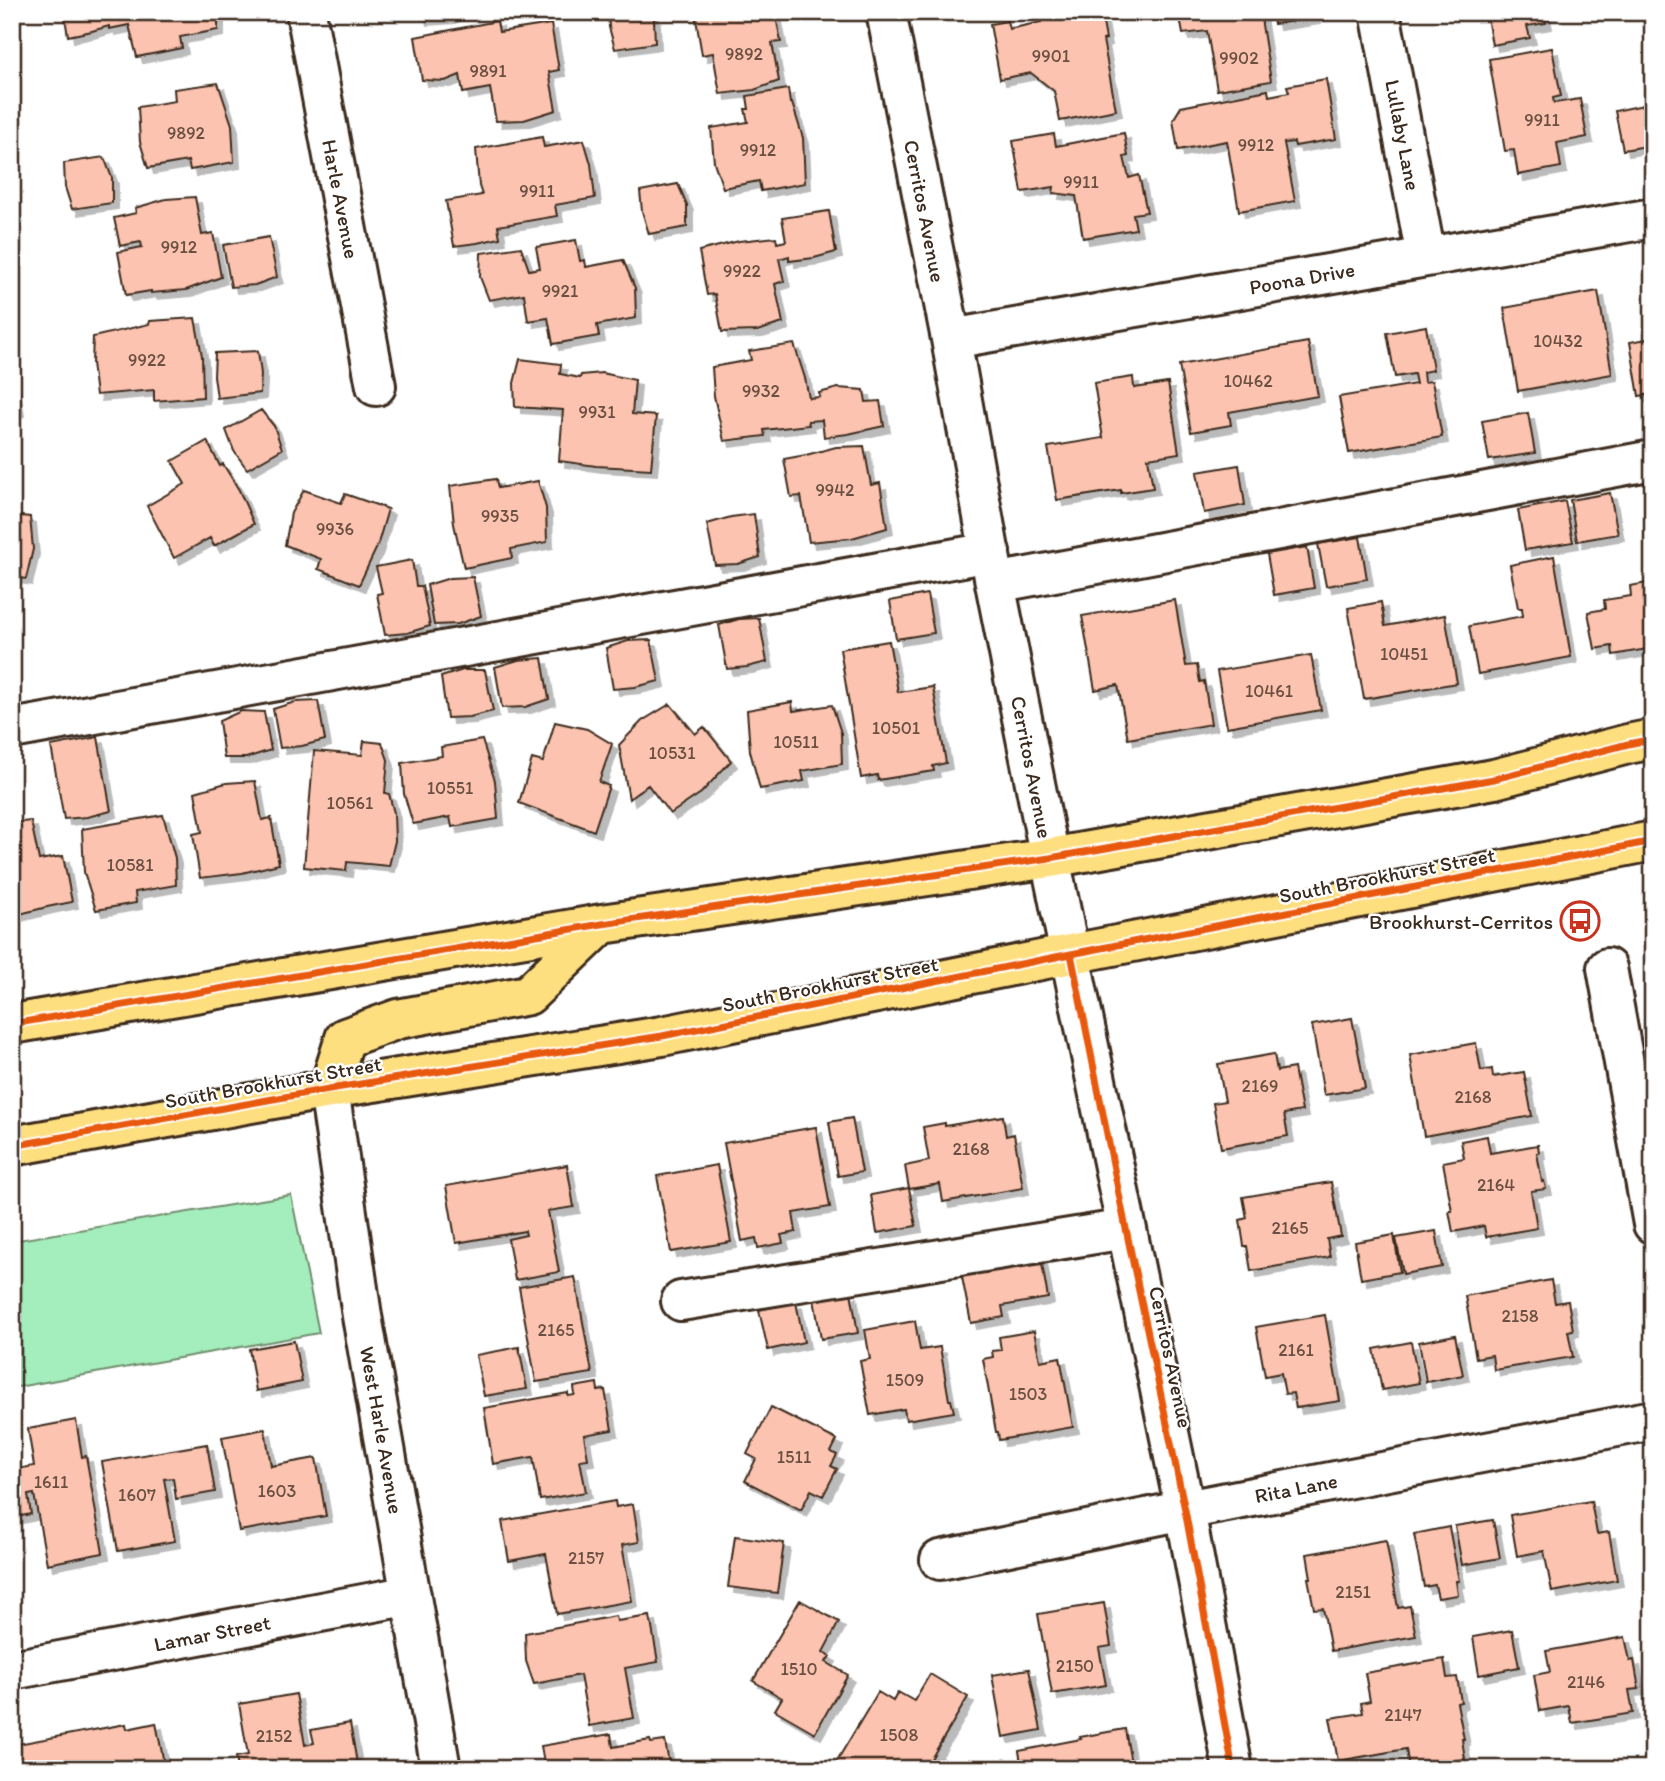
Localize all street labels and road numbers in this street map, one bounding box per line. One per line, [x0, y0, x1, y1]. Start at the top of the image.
street label: Lullaby Lane [1380, 77, 1426, 193]
street label: Harle Avenue [317, 137, 365, 261]
street label: Cerritos Avenue [899, 138, 951, 284]
street label: Poona Drive [1247, 256, 1357, 300]
street label: Cerritos Avenue [1006, 694, 1058, 840]
street label: South Brookhurst Street [1277, 842, 1497, 908]
street label: South Brookhurst Street [720, 951, 940, 1017]
street label: South Brookhurst Street [163, 1051, 383, 1113]
street label: Cerritos Avenue [1144, 1284, 1198, 1430]
street label: West Harle Avenue [355, 1344, 409, 1516]
street label: Rita Lane [1253, 1468, 1339, 1508]
street label: Lamar Street [152, 1609, 273, 1657]

